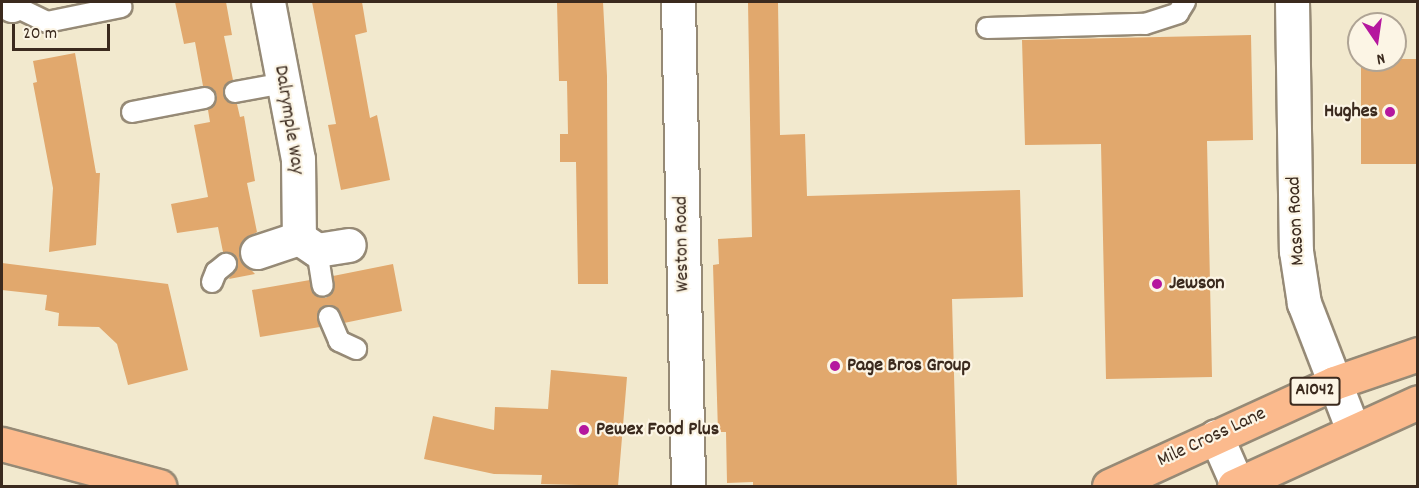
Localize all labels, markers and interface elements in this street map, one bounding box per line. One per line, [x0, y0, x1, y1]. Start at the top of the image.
scale bar [15, 12, 112, 50]
north arrow [1347, 12, 1407, 72]
text: 20 m [23, 22, 57, 47]
text: N [1374, 46, 1387, 70]
street label: Dalrymple Way [268, 64, 308, 176]
place label: Hughes [1324, 100, 1378, 124]
marker: Hughes [1383, 105, 1397, 119]
street label: Mason Road [1283, 176, 1311, 266]
street label: Weston Road [670, 196, 696, 292]
place label: Jewson [1169, 272, 1225, 296]
marker: Jewson [1150, 277, 1164, 291]
place label: Page Bros Group [847, 354, 971, 378]
marker: Page Bros Group [828, 359, 842, 373]
road number: A1042 [1290, 376, 1340, 406]
street label: Mile Cross Lane [1154, 402, 1270, 474]
place label: Pewex Food Plus [596, 418, 719, 442]
marker: Pewex Food Plus [577, 423, 591, 437]

